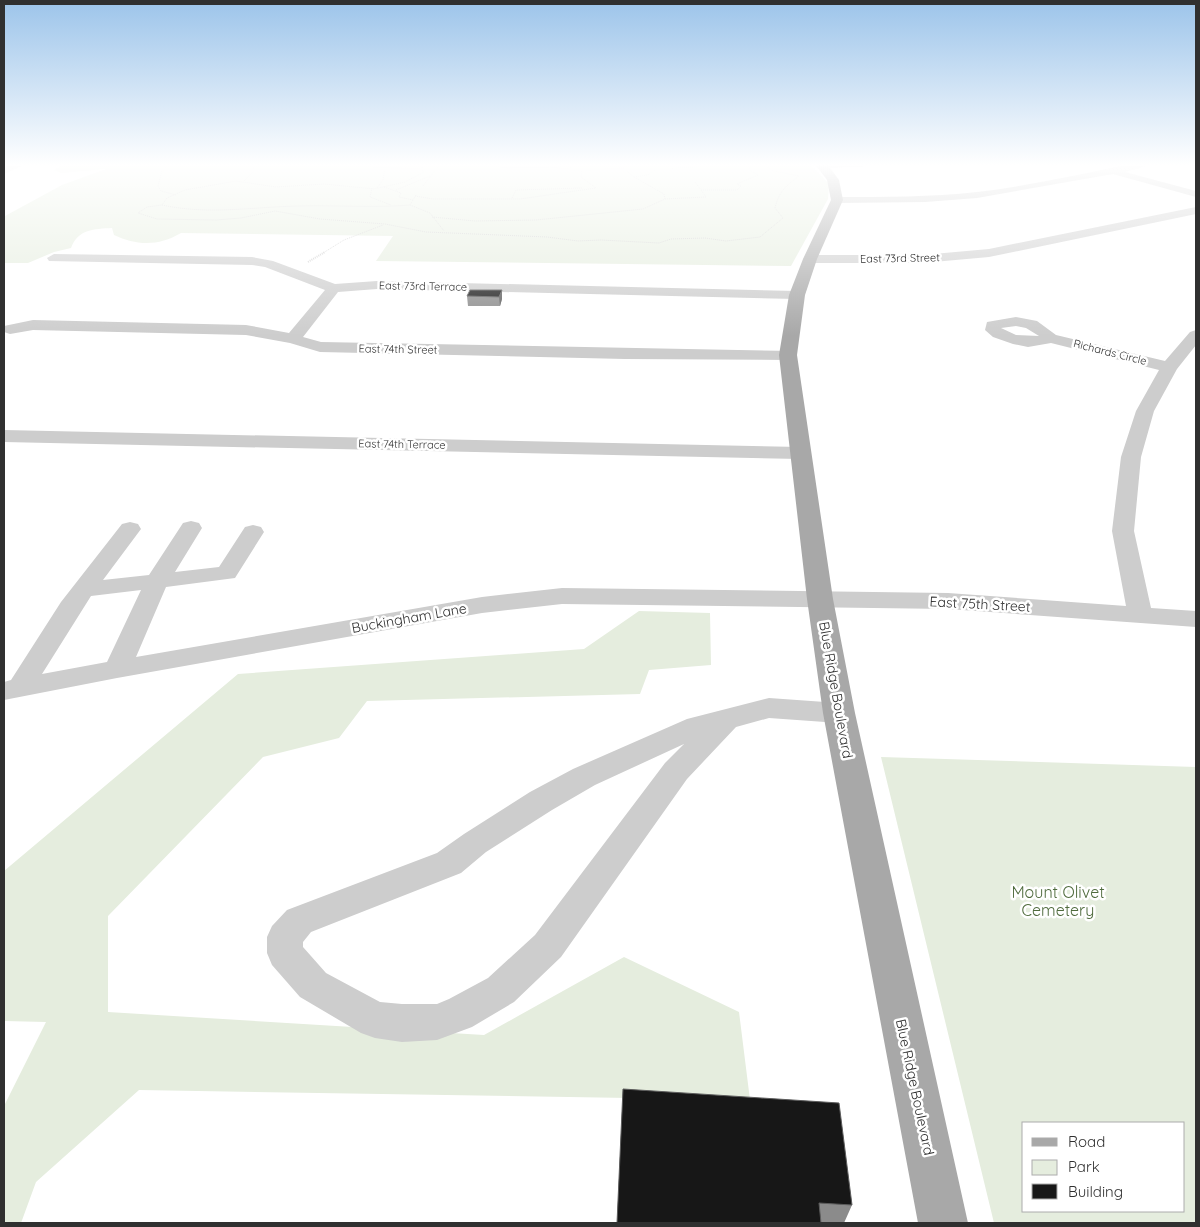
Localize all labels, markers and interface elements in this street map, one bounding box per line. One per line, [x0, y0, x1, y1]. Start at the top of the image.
street label: East 73rd Street [860, 250, 940, 266]
street label: East 73rd Terrace [379, 278, 467, 294]
street label: Richards Circle [1072, 336, 1148, 368]
street label: East 74th Street [358, 341, 438, 357]
street label: East 74th Terrace [358, 436, 446, 452]
street label: East 75th Street [929, 592, 1031, 616]
street label: Buckingham Lane [350, 599, 468, 637]
street label: Blue Ridge Boulevard [815, 620, 857, 760]
park label: Mount Olivet Cemetery [1011, 882, 1105, 920]
street label: Blue Ridge Boulevard [892, 1017, 938, 1157]
legend [1022, 1122, 1185, 1212]
text: Road [1068, 1132, 1105, 1151]
text: Park [1068, 1157, 1100, 1176]
text: Building [1068, 1182, 1123, 1201]

